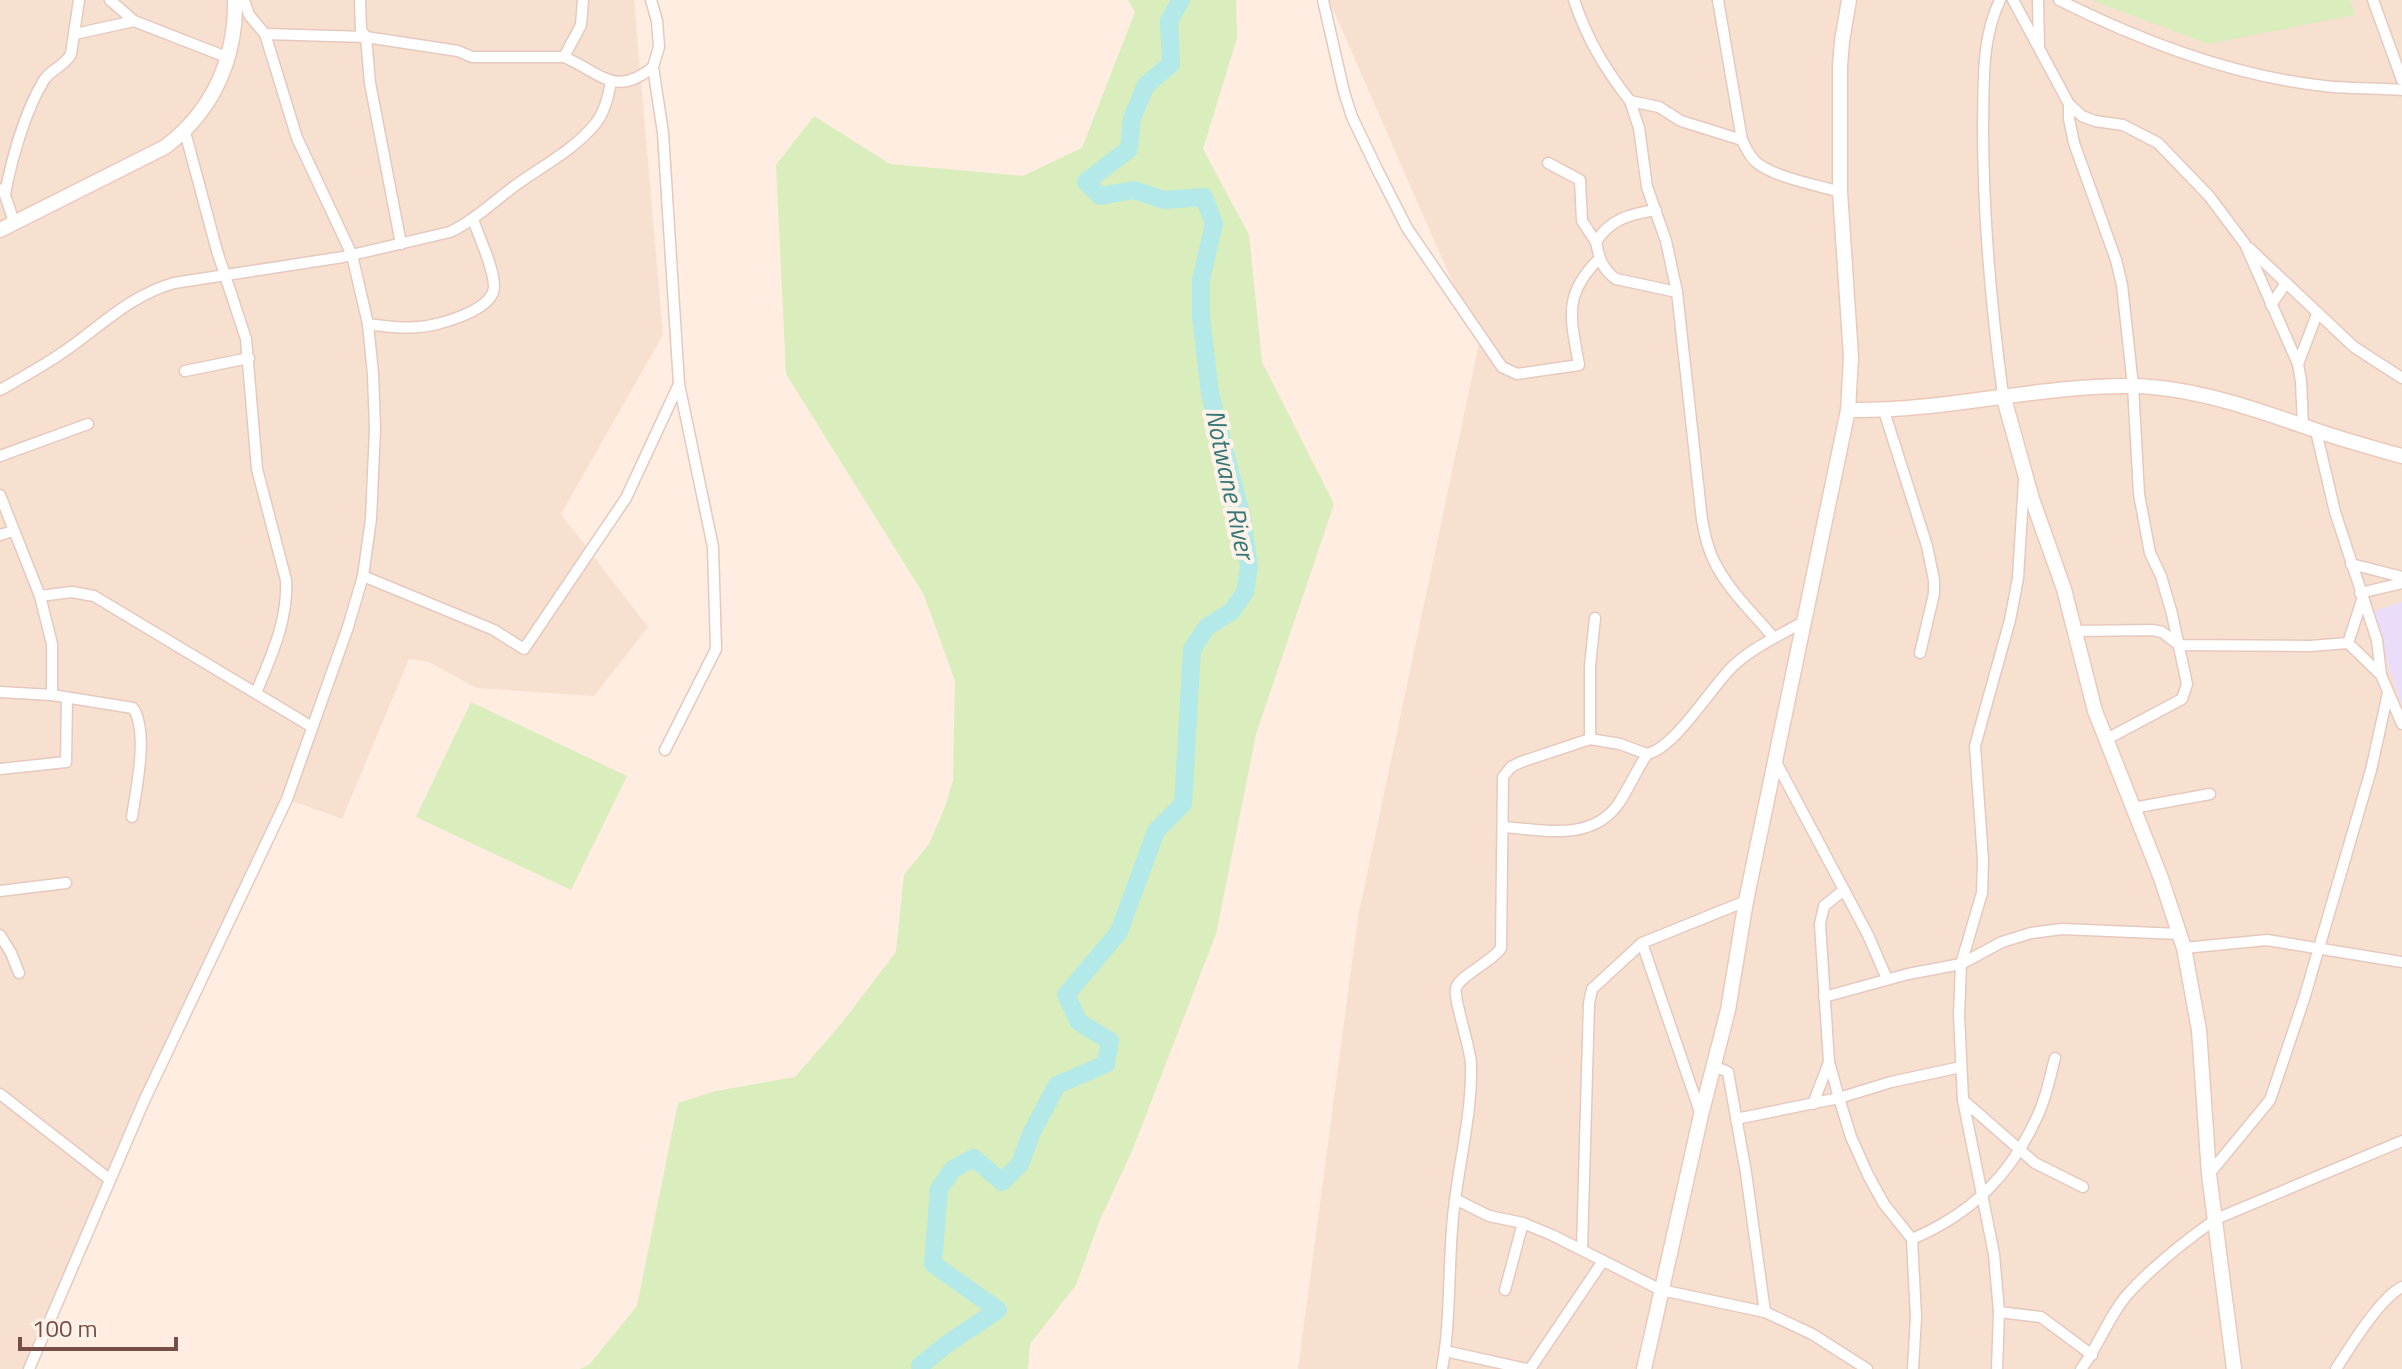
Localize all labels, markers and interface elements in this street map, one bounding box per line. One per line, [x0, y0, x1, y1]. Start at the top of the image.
water label: Notwane River [1196, 406, 1266, 565]
scale bar [20, 1301, 176, 1351]
text: 100 m [32, 1310, 98, 1346]

